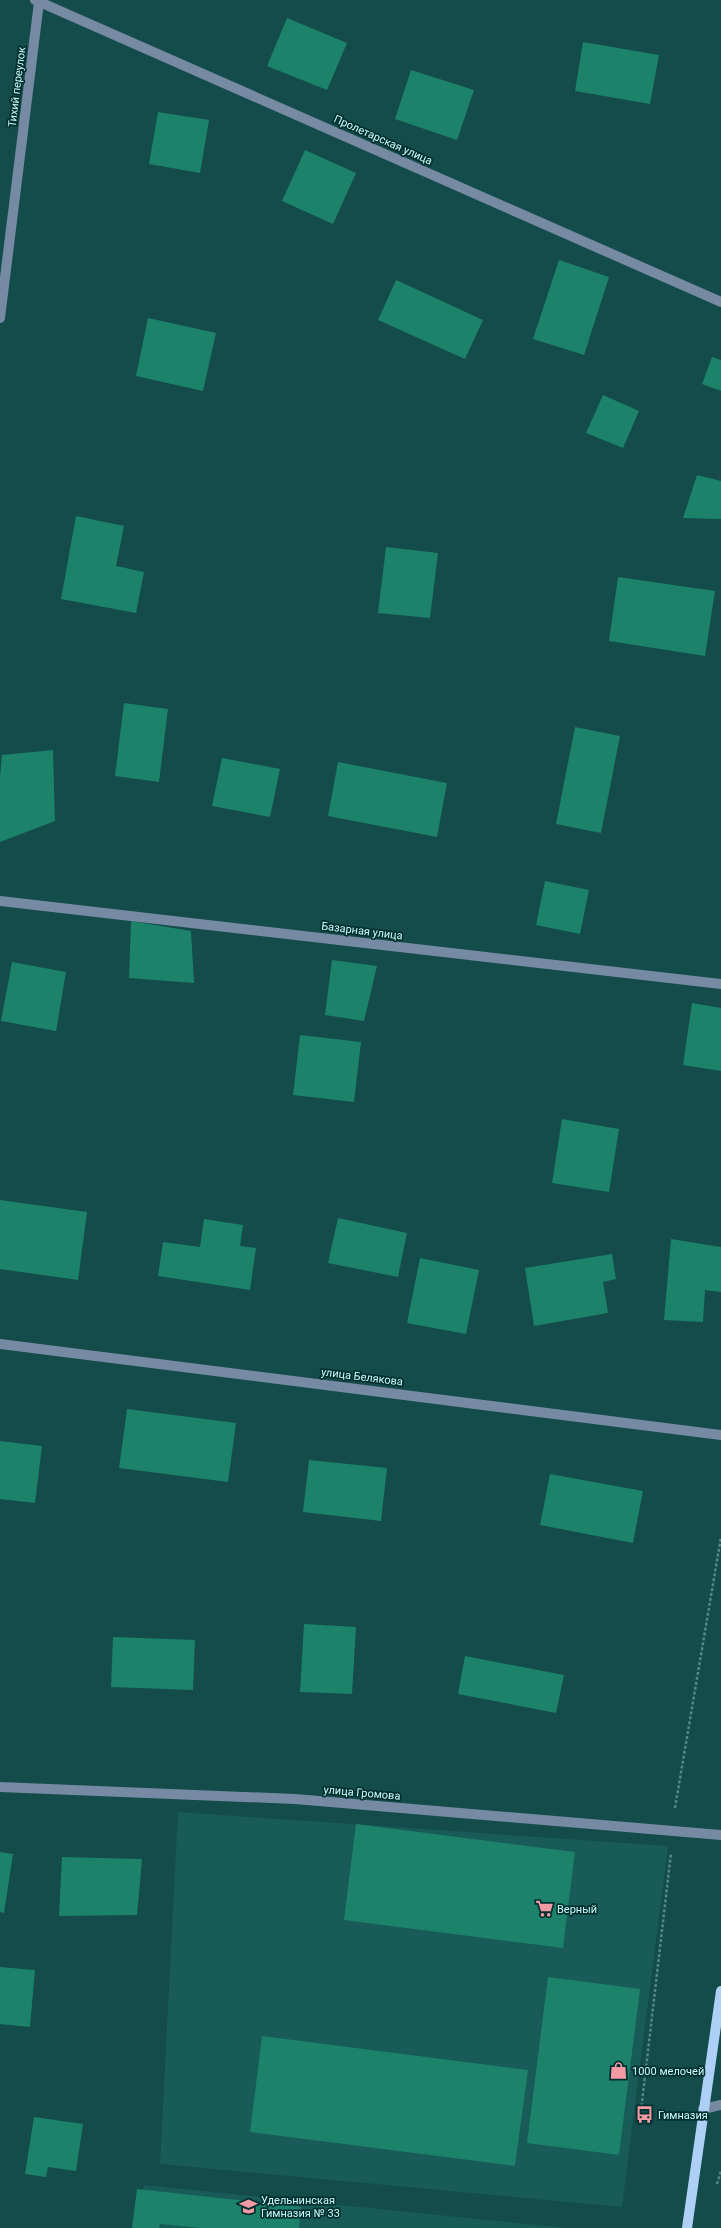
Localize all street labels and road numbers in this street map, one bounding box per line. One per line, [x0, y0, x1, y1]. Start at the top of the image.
street label: Тихий переулок [6, 46, 28, 128]
street label: Пролетарская улица [332, 112, 434, 168]
street label: Базарная улица [321, 920, 403, 942]
street label: улица Белякова [320, 1366, 404, 1388]
street label: улица Громова [323, 1783, 401, 1803]

